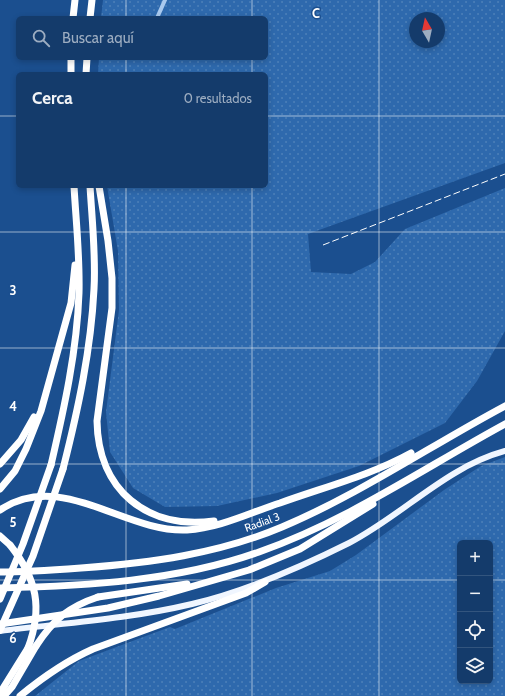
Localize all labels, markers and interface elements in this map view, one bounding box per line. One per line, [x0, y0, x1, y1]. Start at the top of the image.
text: C [312, 5, 320, 21]
north arrow [409, 12, 445, 48]
search box [16, 16, 268, 60]
icon: search [30, 27, 52, 49]
text: Buscar aquí [62, 29, 134, 47]
text: Cerca [32, 88, 73, 108]
text: 0 resultados [184, 90, 252, 106]
text: 3 [9, 282, 17, 298]
text: 4 [9, 398, 17, 414]
street label: Radial 3 [242, 509, 282, 535]
text: 5 [10, 514, 17, 530]
map controls [457, 540, 493, 684]
button: + [457, 540, 493, 576]
button: − [457, 576, 493, 612]
button: locate [457, 612, 493, 648]
text: 6 [9, 630, 17, 646]
button: layers [457, 648, 493, 684]

